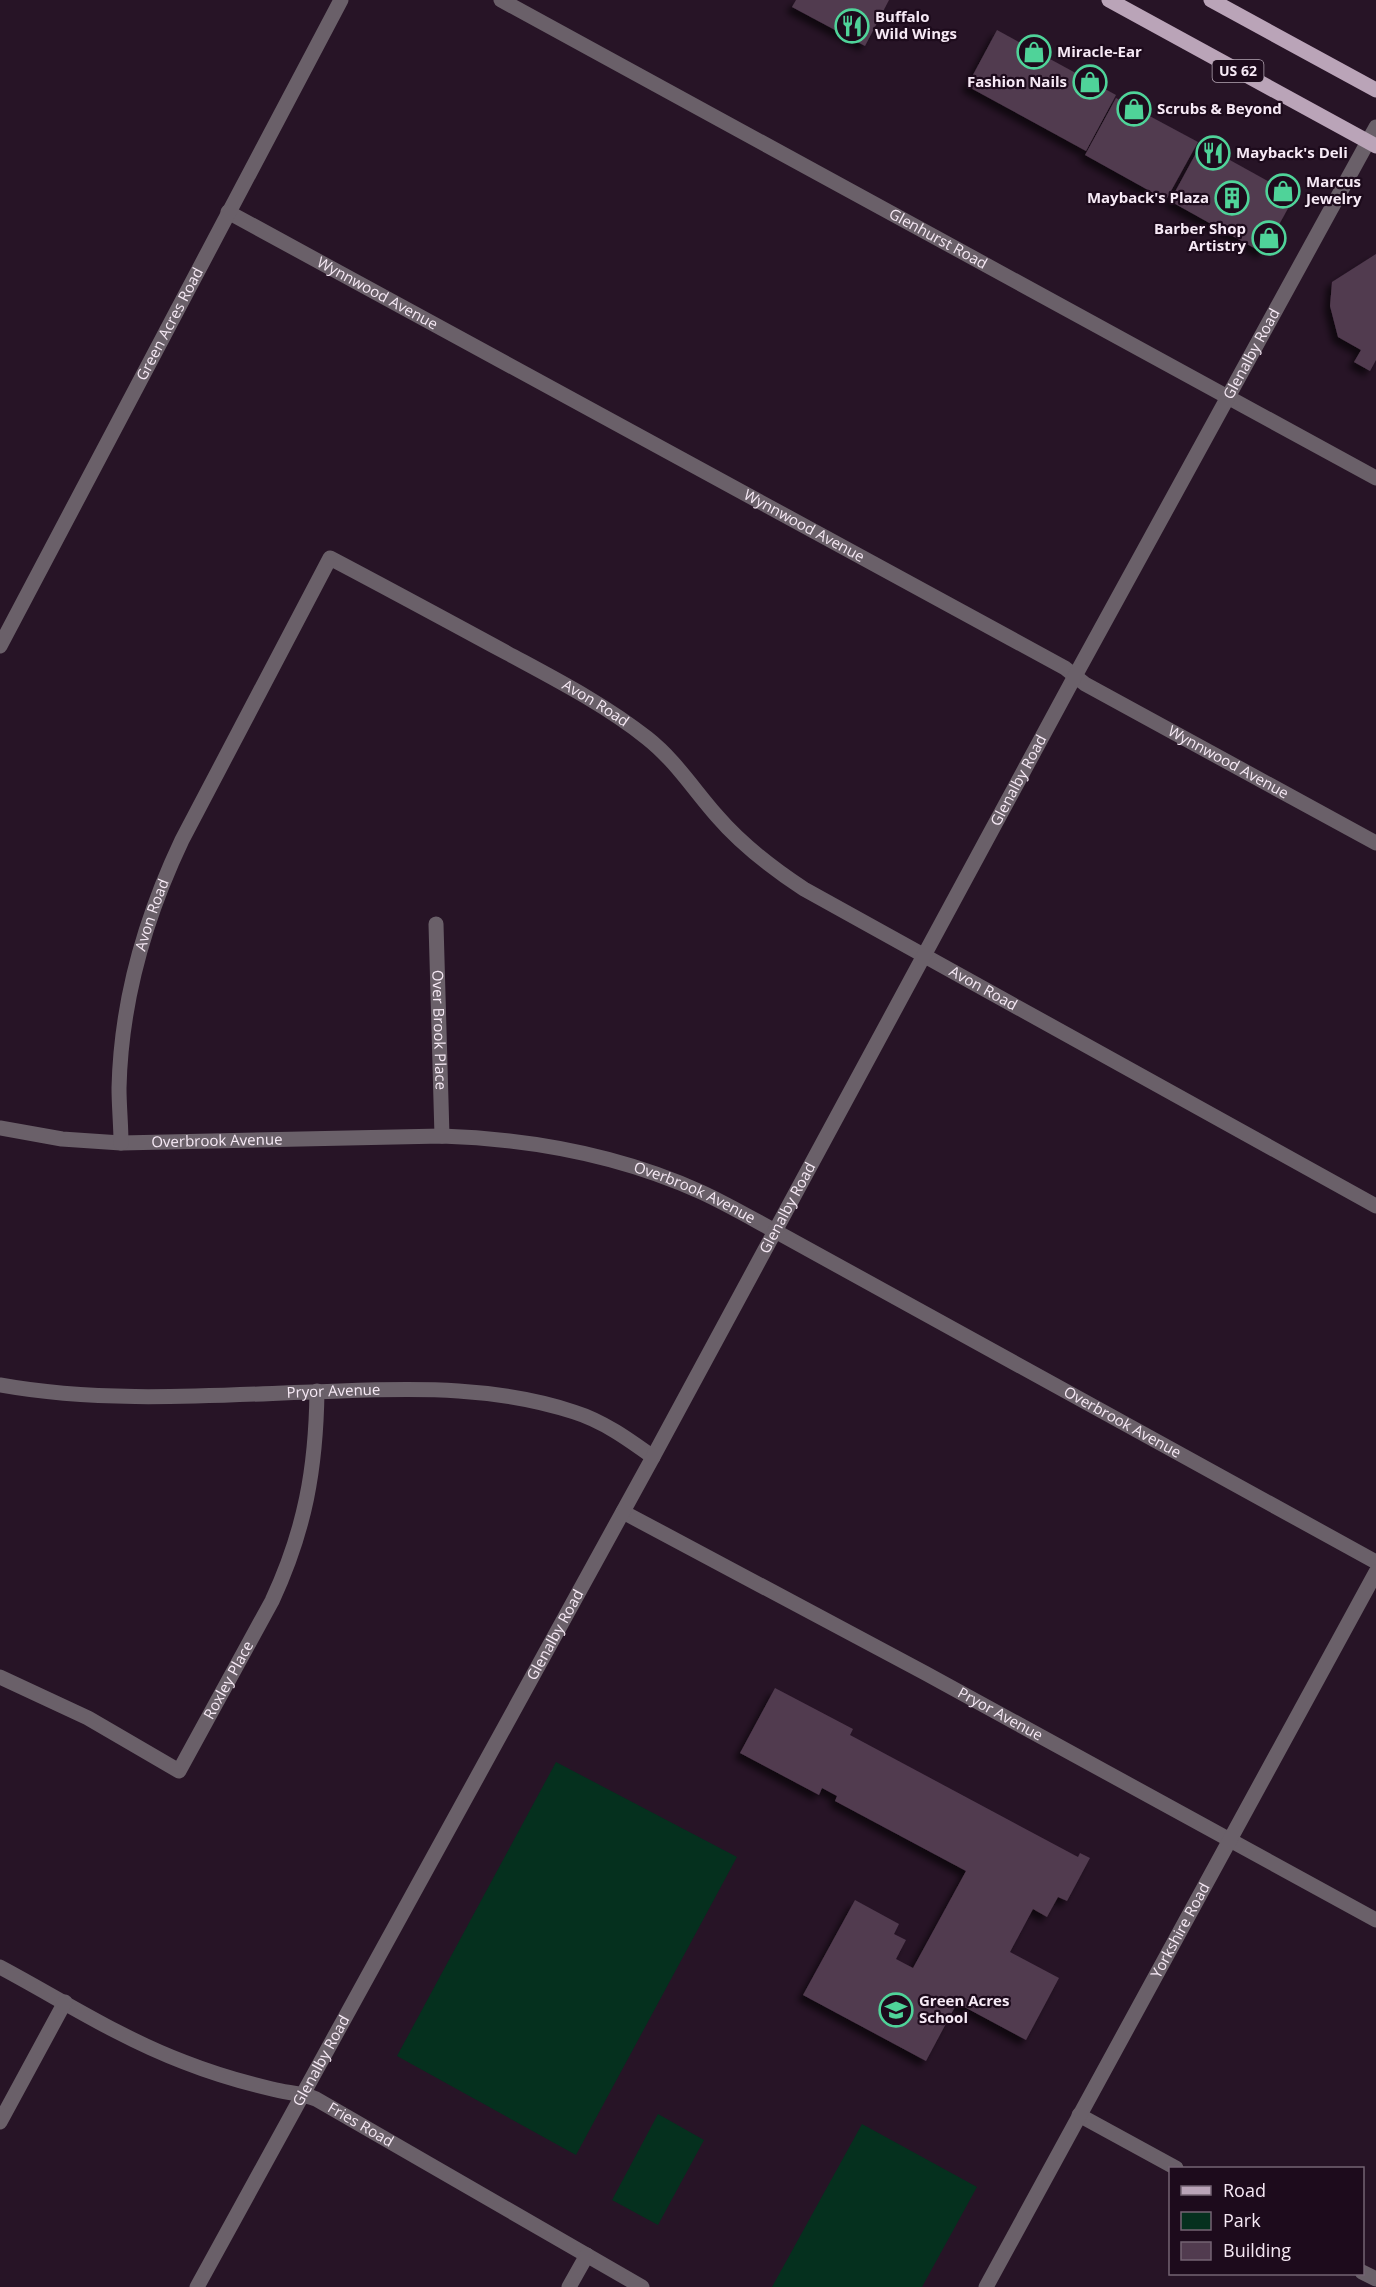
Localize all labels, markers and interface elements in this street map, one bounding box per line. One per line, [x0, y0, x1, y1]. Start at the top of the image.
place label: Buffalo Wild Wings [875, 6, 957, 43]
restaurant icon: Buffalo Wild Wings [834, 8, 870, 44]
shop icon: Miracle-Ear [1016, 34, 1052, 70]
place label: Miracle-Ear [1057, 41, 1142, 61]
road number: US 62 [1212, 60, 1264, 82]
shop icon: Fashion Nails [1072, 64, 1108, 100]
place label: Fashion Nails [967, 71, 1067, 91]
shop icon: Scrubs & Beyond [1116, 91, 1152, 127]
place label: Scrubs & Beyond [1157, 98, 1282, 118]
restaurant icon: Mayback's Deli [1195, 135, 1231, 171]
place label: Mayback's Deli [1236, 142, 1348, 162]
place label: Marcus Jewelry [1304, 171, 1362, 208]
shop icon: Marcus Jewelry [1265, 173, 1301, 209]
building icon: Mayback's Plaza [1214, 180, 1250, 216]
place label: Mayback's Plaza [1087, 187, 1209, 207]
street label: Glenhurst Road [886, 203, 991, 273]
place label: Barber Shop Artistry [1154, 218, 1246, 255]
shop icon: Barber Shop Artistry [1251, 220, 1287, 256]
street label: Wynnwood Avenue [314, 251, 442, 333]
street label: Green Acres Road [131, 264, 207, 384]
street label: Glenalby Road [1218, 304, 1284, 403]
street label: Wynnwood Avenue [741, 484, 869, 566]
street label: Avon Road [559, 674, 633, 731]
street label: Wynnwood Avenue [1165, 720, 1293, 802]
street label: Glenalby Road [985, 731, 1050, 829]
street label: Avon Road [130, 876, 173, 953]
street label: Avon Road [946, 961, 1021, 1014]
street label: Over Brook Place [428, 970, 452, 1090]
street label: Overbrook Avenue [151, 1128, 283, 1151]
street label: Overbrook Avenue [631, 1156, 759, 1227]
street label: Glenalby Road [754, 1158, 819, 1257]
street label: Pryor Avenue [286, 1379, 381, 1402]
street label: Overbrook Avenue [1060, 1381, 1185, 1462]
street label: Glenalby Road [521, 1585, 587, 1683]
street label: Roxley Place [198, 1637, 257, 1722]
street label: Pryor Avenue [955, 1682, 1047, 1745]
street label: Yorkshire Road [1145, 1879, 1214, 1981]
place label: Green Acres School [919, 1990, 1009, 2027]
school or university icon: Green Acres School [878, 1992, 914, 2028]
street label: Glenalby Road [287, 2011, 353, 2109]
street label: Fries Road [324, 2097, 398, 2151]
legend [1169, 2167, 1364, 2275]
text: Road [1223, 2178, 1266, 2202]
text: Park [1223, 2208, 1261, 2232]
text: Building [1223, 2238, 1291, 2262]

